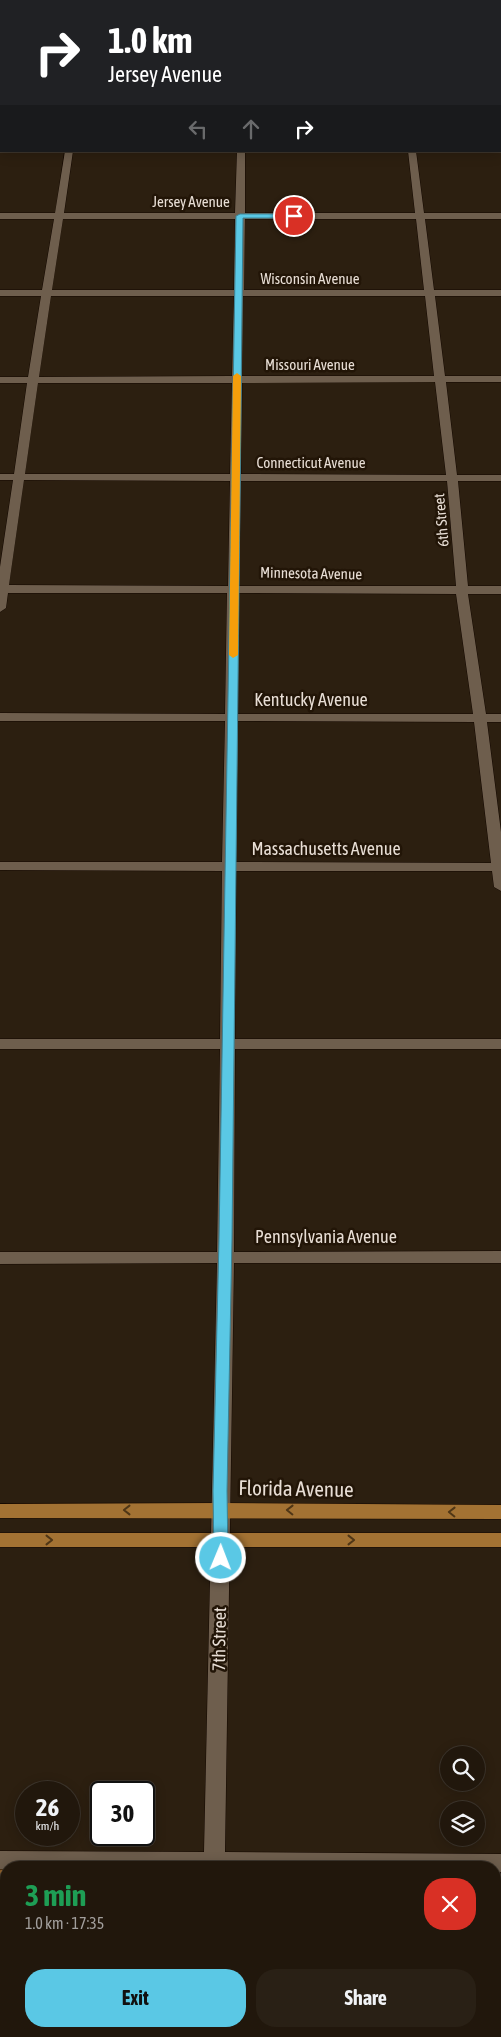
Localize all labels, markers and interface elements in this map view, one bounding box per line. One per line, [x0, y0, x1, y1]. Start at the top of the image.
icon: right [25, 20, 90, 85]
text: 1.0 km [108, 20, 193, 60]
text: Jersey Avenue [108, 61, 222, 87]
icon: left [184, 115, 212, 143]
icon: ahead [237, 115, 265, 143]
icon: right [290, 115, 318, 143]
street label: Jersey Avenue [152, 193, 230, 210]
pin [273, 195, 315, 237]
icon: arrive [280, 202, 308, 230]
street label: Wisconsin Avenue [260, 270, 360, 287]
street label: Missouri Avenue [265, 356, 355, 373]
street label: Connecticut Avenue [256, 454, 366, 471]
street label: 6th Street [430, 493, 452, 547]
street label: Minnesota Avenue [260, 564, 362, 582]
street label: Kentucky Avenue [254, 689, 368, 710]
street label: Massachusetts Avenue [251, 838, 401, 859]
street label: Pennsylvania Avenue [255, 1226, 397, 1247]
street label: Florida Avenue [238, 1475, 354, 1501]
one-way arrow [123, 1505, 131, 1515]
one-way arrow [286, 1505, 294, 1515]
one-way arrow [448, 1507, 456, 1517]
position arrow [194, 1531, 246, 1583]
one-way arrow [45, 1535, 53, 1545]
one-way arrow [348, 1535, 355, 1545]
street label: 7th Street [208, 1607, 230, 1671]
map controls [440, 1746, 485, 1846]
button: search [440, 1746, 485, 1791]
speed limit sign: 30 [90, 1781, 155, 1846]
text: 26 [36, 1793, 59, 1821]
button: layers [440, 1801, 485, 1846]
text: km/h [36, 1819, 59, 1833]
text: 3 min [25, 1878, 86, 1912]
button: close [424, 1878, 476, 1930]
text: 1.0 km · 17:35 [25, 1914, 104, 1932]
button: Exit [25, 1969, 246, 2027]
button: Share [256, 1969, 476, 2027]

